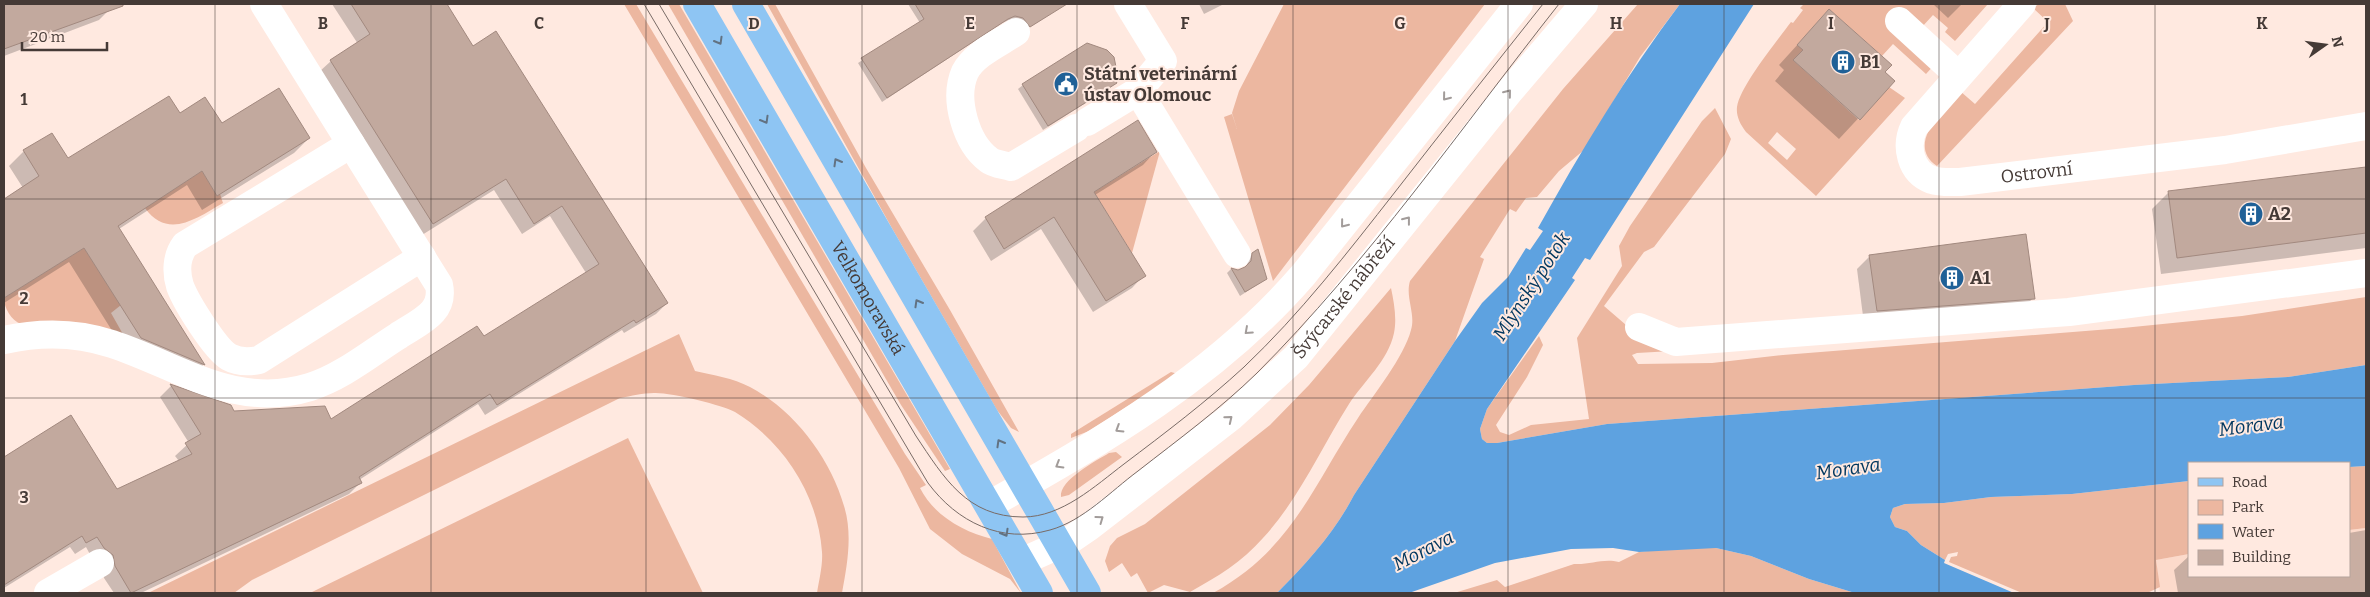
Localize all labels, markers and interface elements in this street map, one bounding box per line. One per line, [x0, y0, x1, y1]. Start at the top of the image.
text: B [318, 14, 328, 33]
text: C [534, 14, 544, 33]
text: D [748, 14, 760, 33]
text: E [965, 14, 975, 33]
text: F [1181, 14, 1190, 33]
text: G [1394, 14, 1406, 33]
text: H [1610, 14, 1623, 33]
text: I [1828, 14, 1834, 33]
text: J [2043, 14, 2050, 33]
text: K [2256, 14, 2268, 33]
scale bar [22, 20, 108, 52]
north arrow [2300, 20, 2350, 70]
text: 20 m [30, 28, 66, 46]
one-way arrow [712, 35, 722, 44]
text: N [2328, 35, 2347, 49]
building icon: B1 [1830, 49, 1856, 75]
place label: B1 [1860, 51, 1880, 73]
place label: Státní veterinární ústav Olomouc [1084, 63, 1237, 106]
public building icon: Státní veterinární ústav Olomouc [1053, 71, 1079, 97]
text: 1 [21, 90, 28, 109]
one-way arrow [1502, 90, 1510, 99]
one-way arrow [1443, 91, 1451, 100]
one-way arrow [758, 114, 768, 123]
street label: Ostrovní [2000, 157, 2074, 188]
one-way arrow [833, 159, 843, 168]
building icon: A2 [2238, 201, 2264, 227]
place label: A2 [2268, 203, 2291, 225]
one-way arrow [1401, 217, 1410, 226]
one-way arrow [1341, 218, 1349, 227]
water label: Mlýnský potok [1488, 227, 1575, 345]
street label: Švýcarské nábřeží [1288, 232, 1400, 363]
street label: Velkomoravská [826, 237, 909, 359]
building icon: A1 [1939, 265, 1965, 291]
place label: A1 [1970, 267, 1991, 289]
text: 2 [19, 289, 29, 308]
one-way arrow [915, 299, 925, 308]
one-way arrow [1245, 325, 1254, 334]
water label: Morava [2217, 410, 2285, 441]
one-way arrow [1223, 416, 1232, 425]
one-way arrow [1116, 422, 1125, 432]
one-way arrow [996, 440, 1006, 449]
water label: Morava [1814, 453, 1882, 484]
one-way arrow [1056, 458, 1065, 468]
legend [2188, 462, 2350, 577]
text: Road [2232, 473, 2267, 491]
text: 3 [19, 488, 29, 507]
text: Park [2232, 498, 2264, 516]
one-way arrow [1095, 516, 1104, 525]
text: Water [2232, 523, 2275, 541]
water label: Morava [1389, 525, 1457, 575]
one-way arrow [999, 528, 1009, 537]
text: Building [2232, 548, 2291, 566]

